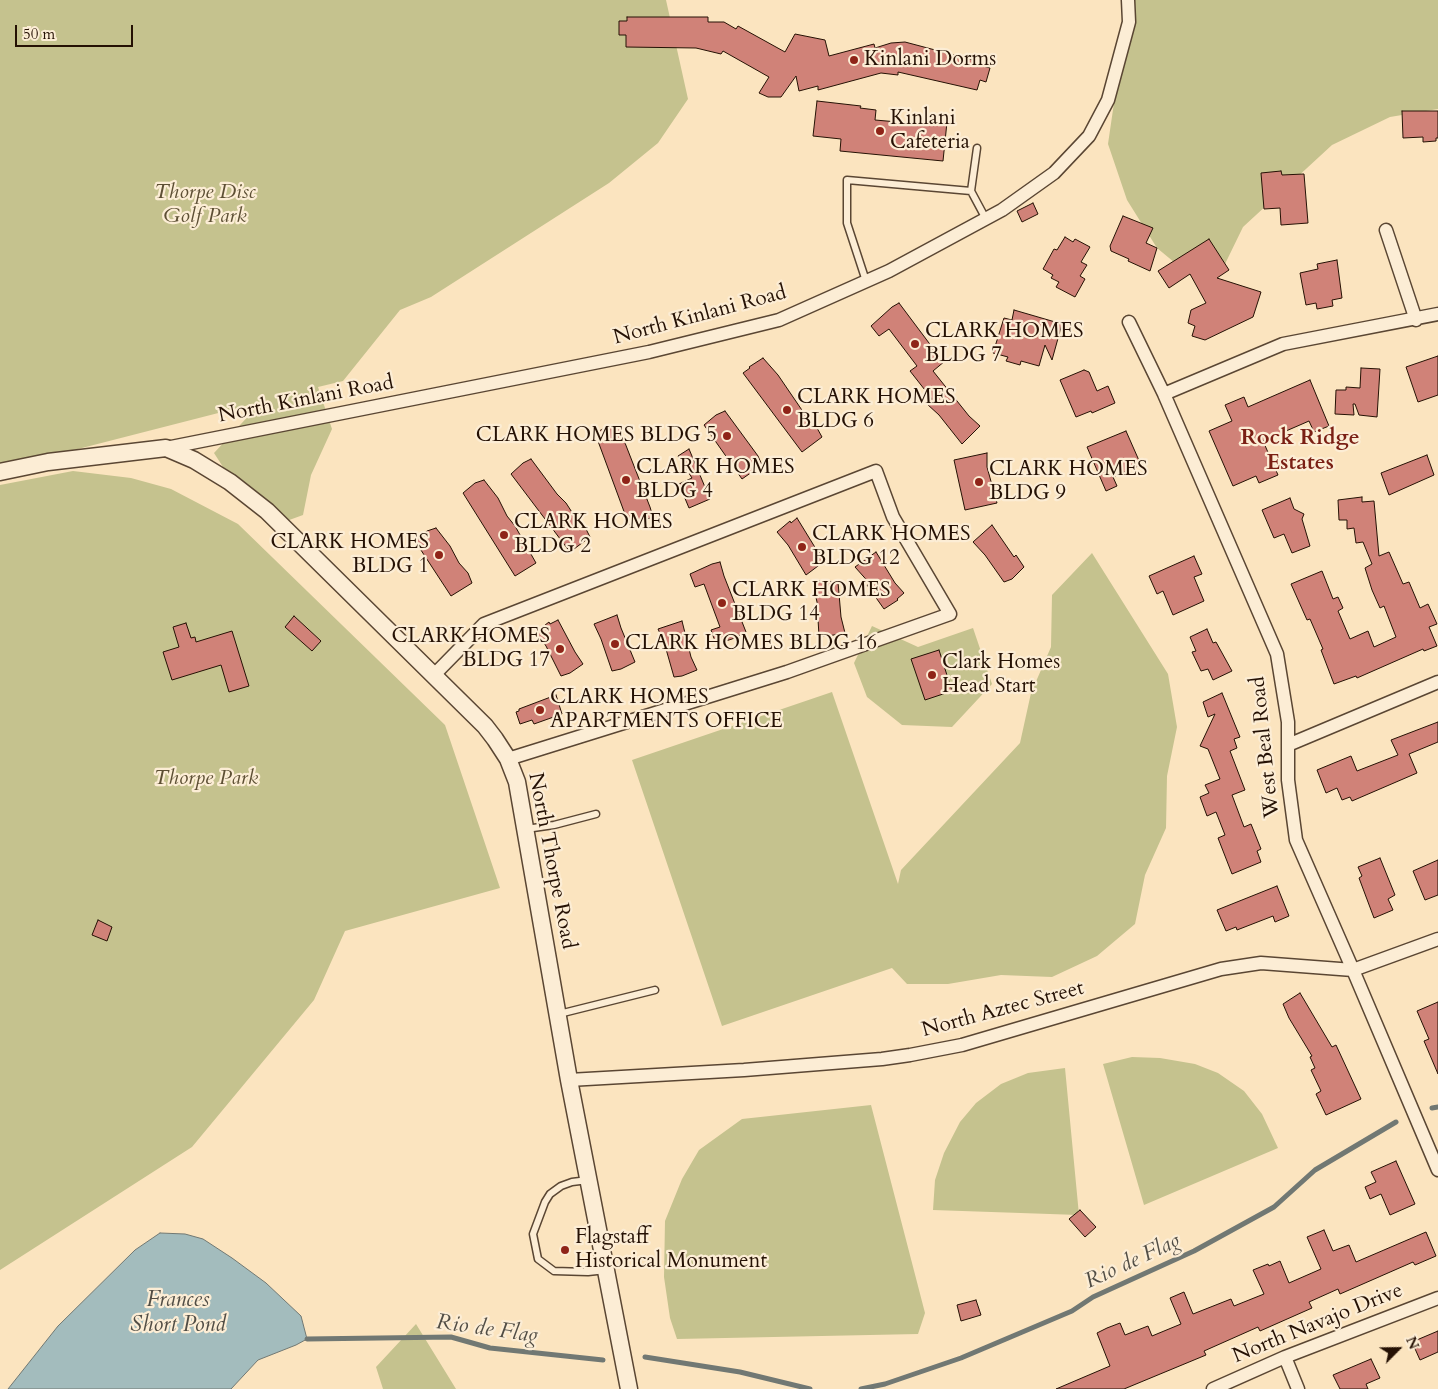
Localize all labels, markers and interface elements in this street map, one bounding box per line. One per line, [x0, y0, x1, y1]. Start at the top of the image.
scale bar [18, 15, 135, 47]
text: 50 m [23, 24, 55, 44]
place label: Kinlani Dorms [864, 47, 996, 73]
marker: Kinlani Dorms [848, 54, 860, 66]
place label: Kinlani Cafeteria [890, 106, 970, 156]
marker: Kinlani Cafeteria [874, 125, 886, 137]
park label: Thorpe Disc Golf Park [154, 180, 256, 230]
street label: North Kinlani Road [611, 281, 789, 351]
place label: CLARK HOMES BLDG 7 [925, 319, 1083, 369]
marker: CLARK HOMES BLDG 7 [909, 338, 921, 350]
street label: North Kinlani Road [216, 371, 396, 429]
place label: CLARK HOMES BLDG 6 [797, 385, 955, 435]
marker: CLARK HOMES BLDG 6 [781, 404, 793, 416]
place label: CLARK HOMES BLDG 5 [476, 423, 717, 449]
district label: Rock Ridge Estates [1240, 426, 1360, 478]
marker: CLARK HOMES BLDG 5 [721, 430, 733, 442]
place label: CLARK HOMES BLDG 4 [636, 455, 794, 505]
place label: CLARK HOMES BLDG 9 [989, 457, 1147, 507]
marker: CLARK HOMES BLDG 4 [620, 474, 632, 486]
marker: CLARK HOMES BLDG 9 [973, 476, 985, 488]
place label: CLARK HOMES BLDG 2 [514, 510, 672, 560]
place label: CLARK HOMES BLDG 12 [812, 522, 970, 572]
marker: CLARK HOMES BLDG 2 [498, 529, 510, 541]
place label: CLARK HOMES BLDG 1 [271, 530, 429, 580]
marker: CLARK HOMES BLDG 12 [796, 541, 808, 553]
marker: CLARK HOMES BLDG 1 [433, 549, 445, 561]
place label: CLARK HOMES BLDG 14 [732, 578, 890, 628]
marker: CLARK HOMES BLDG 14 [716, 597, 728, 609]
place label: CLARK HOMES BLDG 17 [392, 624, 550, 674]
place label: CLARK HOMES BLDG 16 [625, 631, 877, 657]
marker: CLARK HOMES BLDG 16 [609, 638, 621, 650]
marker: CLARK HOMES BLDG 17 [554, 643, 566, 655]
place label: Clark Homes Head Start [942, 650, 1060, 700]
marker: Clark Homes Head Start [926, 669, 938, 681]
street label: West Beal Road [1246, 675, 1286, 819]
place label: CLARK HOMES APARTMENTS OFFICE [550, 685, 783, 735]
marker: CLARK HOMES APARTMENTS OFFICE [534, 704, 546, 716]
park label: Thorpe Park [154, 766, 258, 792]
street label: North Thorpe Road [522, 771, 580, 951]
street label: North Aztec Street [919, 976, 1087, 1044]
place label: Flagstaff Historical Monument [575, 1225, 767, 1275]
water label: Rio de Flag [1081, 1228, 1185, 1296]
marker: Flagstaff Historical Monument [559, 1244, 571, 1256]
street label: North Navajo Drive [1229, 1278, 1407, 1370]
water label: Frances Short Pond [130, 1288, 226, 1340]
water label: Rio de Flag [434, 1310, 540, 1350]
north arrow [1373, 1324, 1423, 1374]
text: N [1401, 1334, 1423, 1352]

